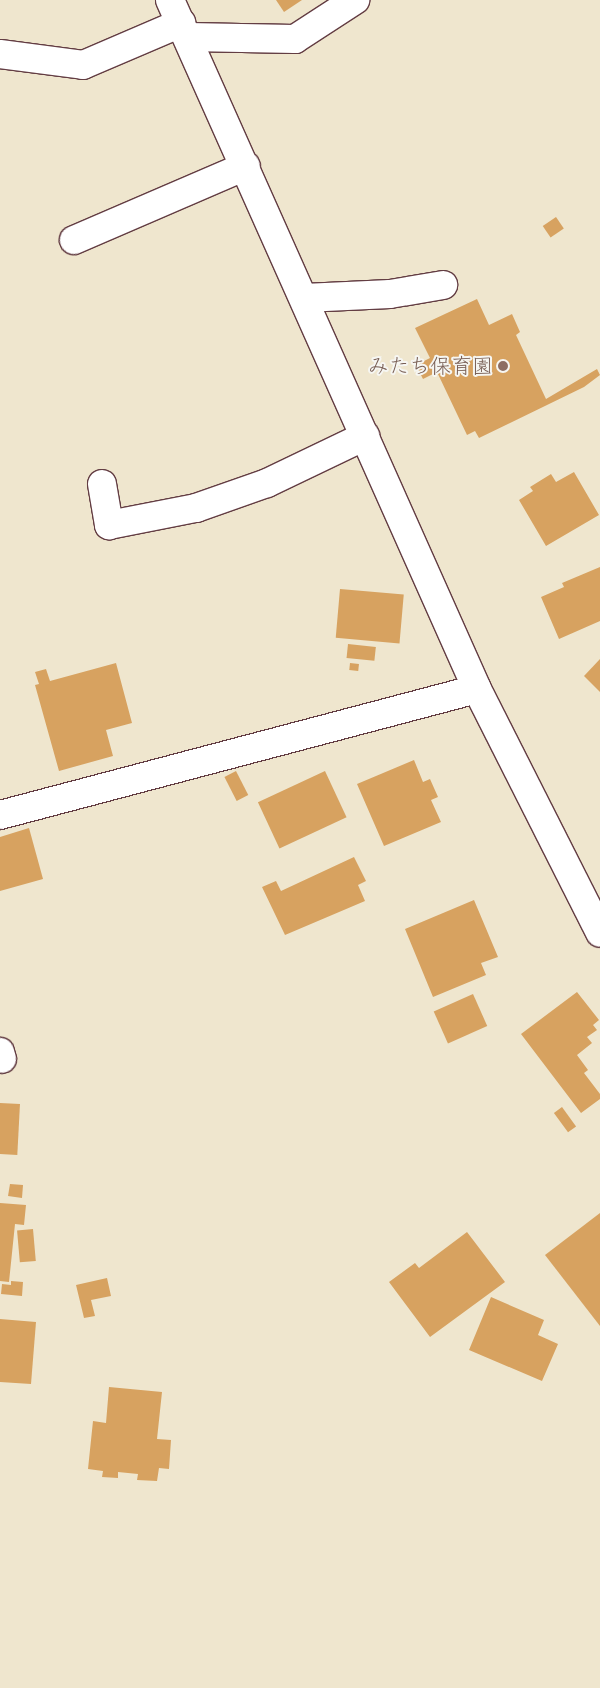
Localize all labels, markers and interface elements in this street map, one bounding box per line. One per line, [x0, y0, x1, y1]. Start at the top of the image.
place label: みたち保育園 [367, 353, 493, 379]
marker: みたち保育園 [497, 360, 509, 372]

